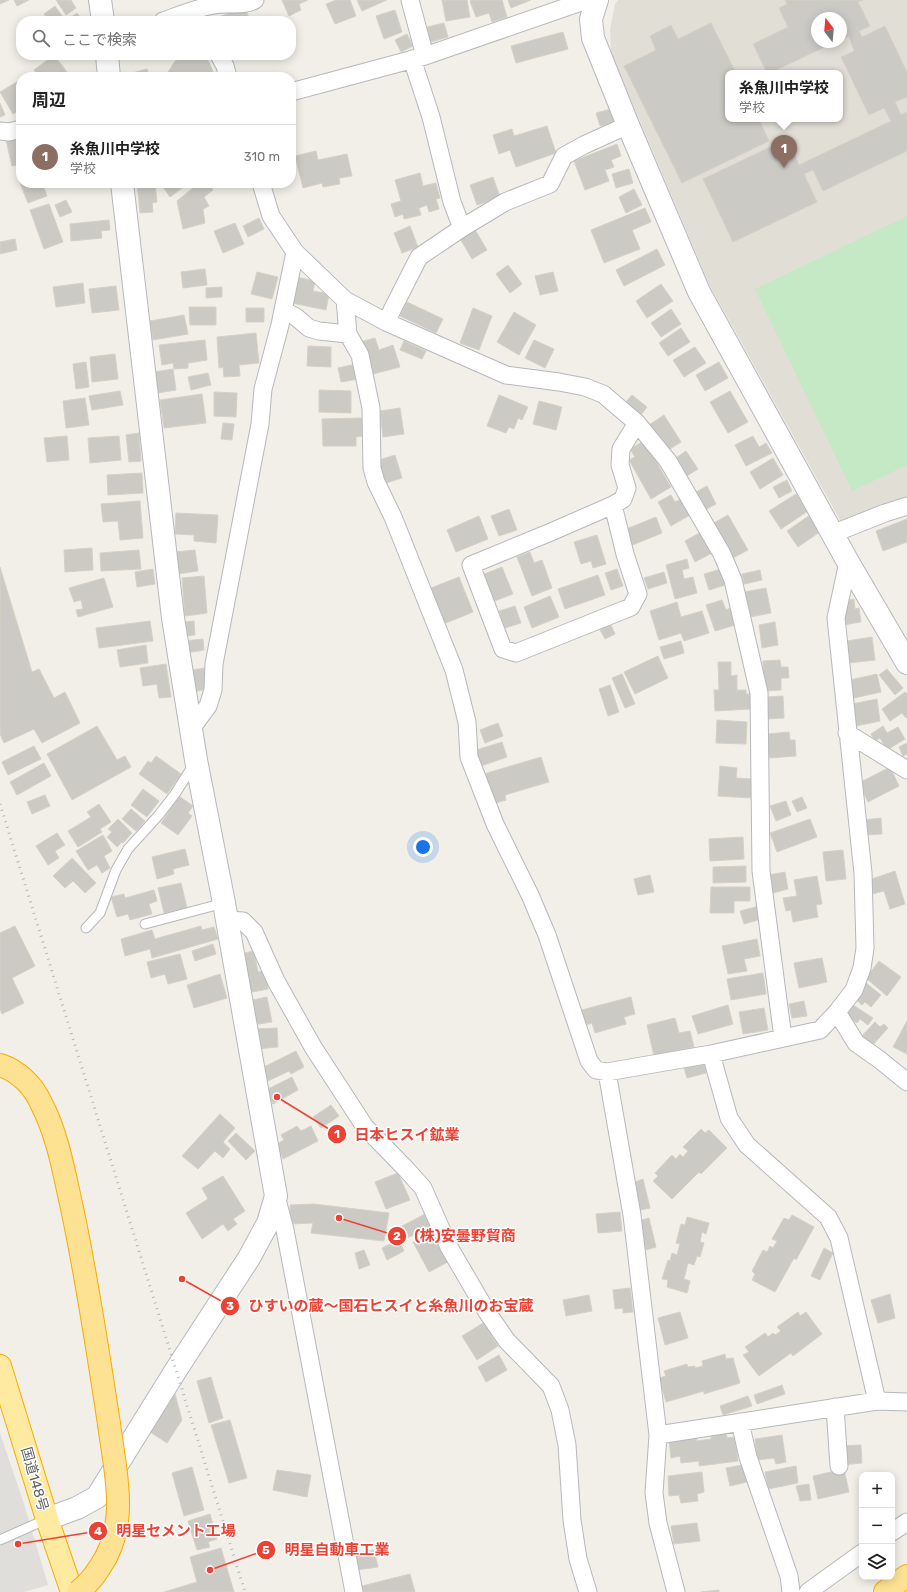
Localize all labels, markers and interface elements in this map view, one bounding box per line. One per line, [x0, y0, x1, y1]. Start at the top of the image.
north arrow [811, 12, 847, 48]
search box [16, 16, 296, 60]
icon: search [30, 27, 52, 49]
text: ここで検索 [62, 31, 137, 49]
popup [725, 70, 843, 122]
text: 糸魚川中学校 [739, 79, 829, 97]
text: 周辺 [32, 90, 66, 110]
text: 学校 [739, 100, 765, 115]
pin: 1 [771, 135, 797, 168]
text: 糸魚川中学校 [70, 140, 160, 158]
text: 1 [42, 149, 48, 164]
text: 310 m [244, 149, 280, 164]
text: 学校 [70, 161, 96, 176]
your location [413, 837, 433, 857]
callout: 日本ヒスイ鉱業 [327, 1121, 468, 1148]
text: 日本ヒスイ鉱業 [354, 1126, 460, 1144]
text: 1 [334, 1127, 340, 1141]
callout: (株)安曇野貿商 [387, 1223, 524, 1250]
text: (株)安曇野貿商 [414, 1227, 516, 1245]
text: 2 [393, 1229, 401, 1243]
callout: ひすいの蔵～国石ヒスイと糸魚川のお宝蔵 [220, 1292, 541, 1319]
text: ひすいの蔵～国石ヒスイと糸魚川のお宝蔵 [248, 1297, 534, 1315]
text: 3 [226, 1299, 234, 1313]
street label: 国道148号 [17, 1445, 52, 1513]
map controls [859, 1472, 895, 1580]
button: + [859, 1472, 895, 1508]
button: − [859, 1508, 895, 1544]
callout: 明星セメント工場 [88, 1517, 244, 1544]
text: 明星セメント工場 [116, 1522, 236, 1540]
text: 4 [94, 1524, 102, 1538]
callout: 明星自動車工業 [256, 1536, 397, 1563]
text: 明星自動車工業 [284, 1541, 390, 1559]
text: 5 [262, 1543, 270, 1557]
button: layers [859, 1544, 895, 1580]

